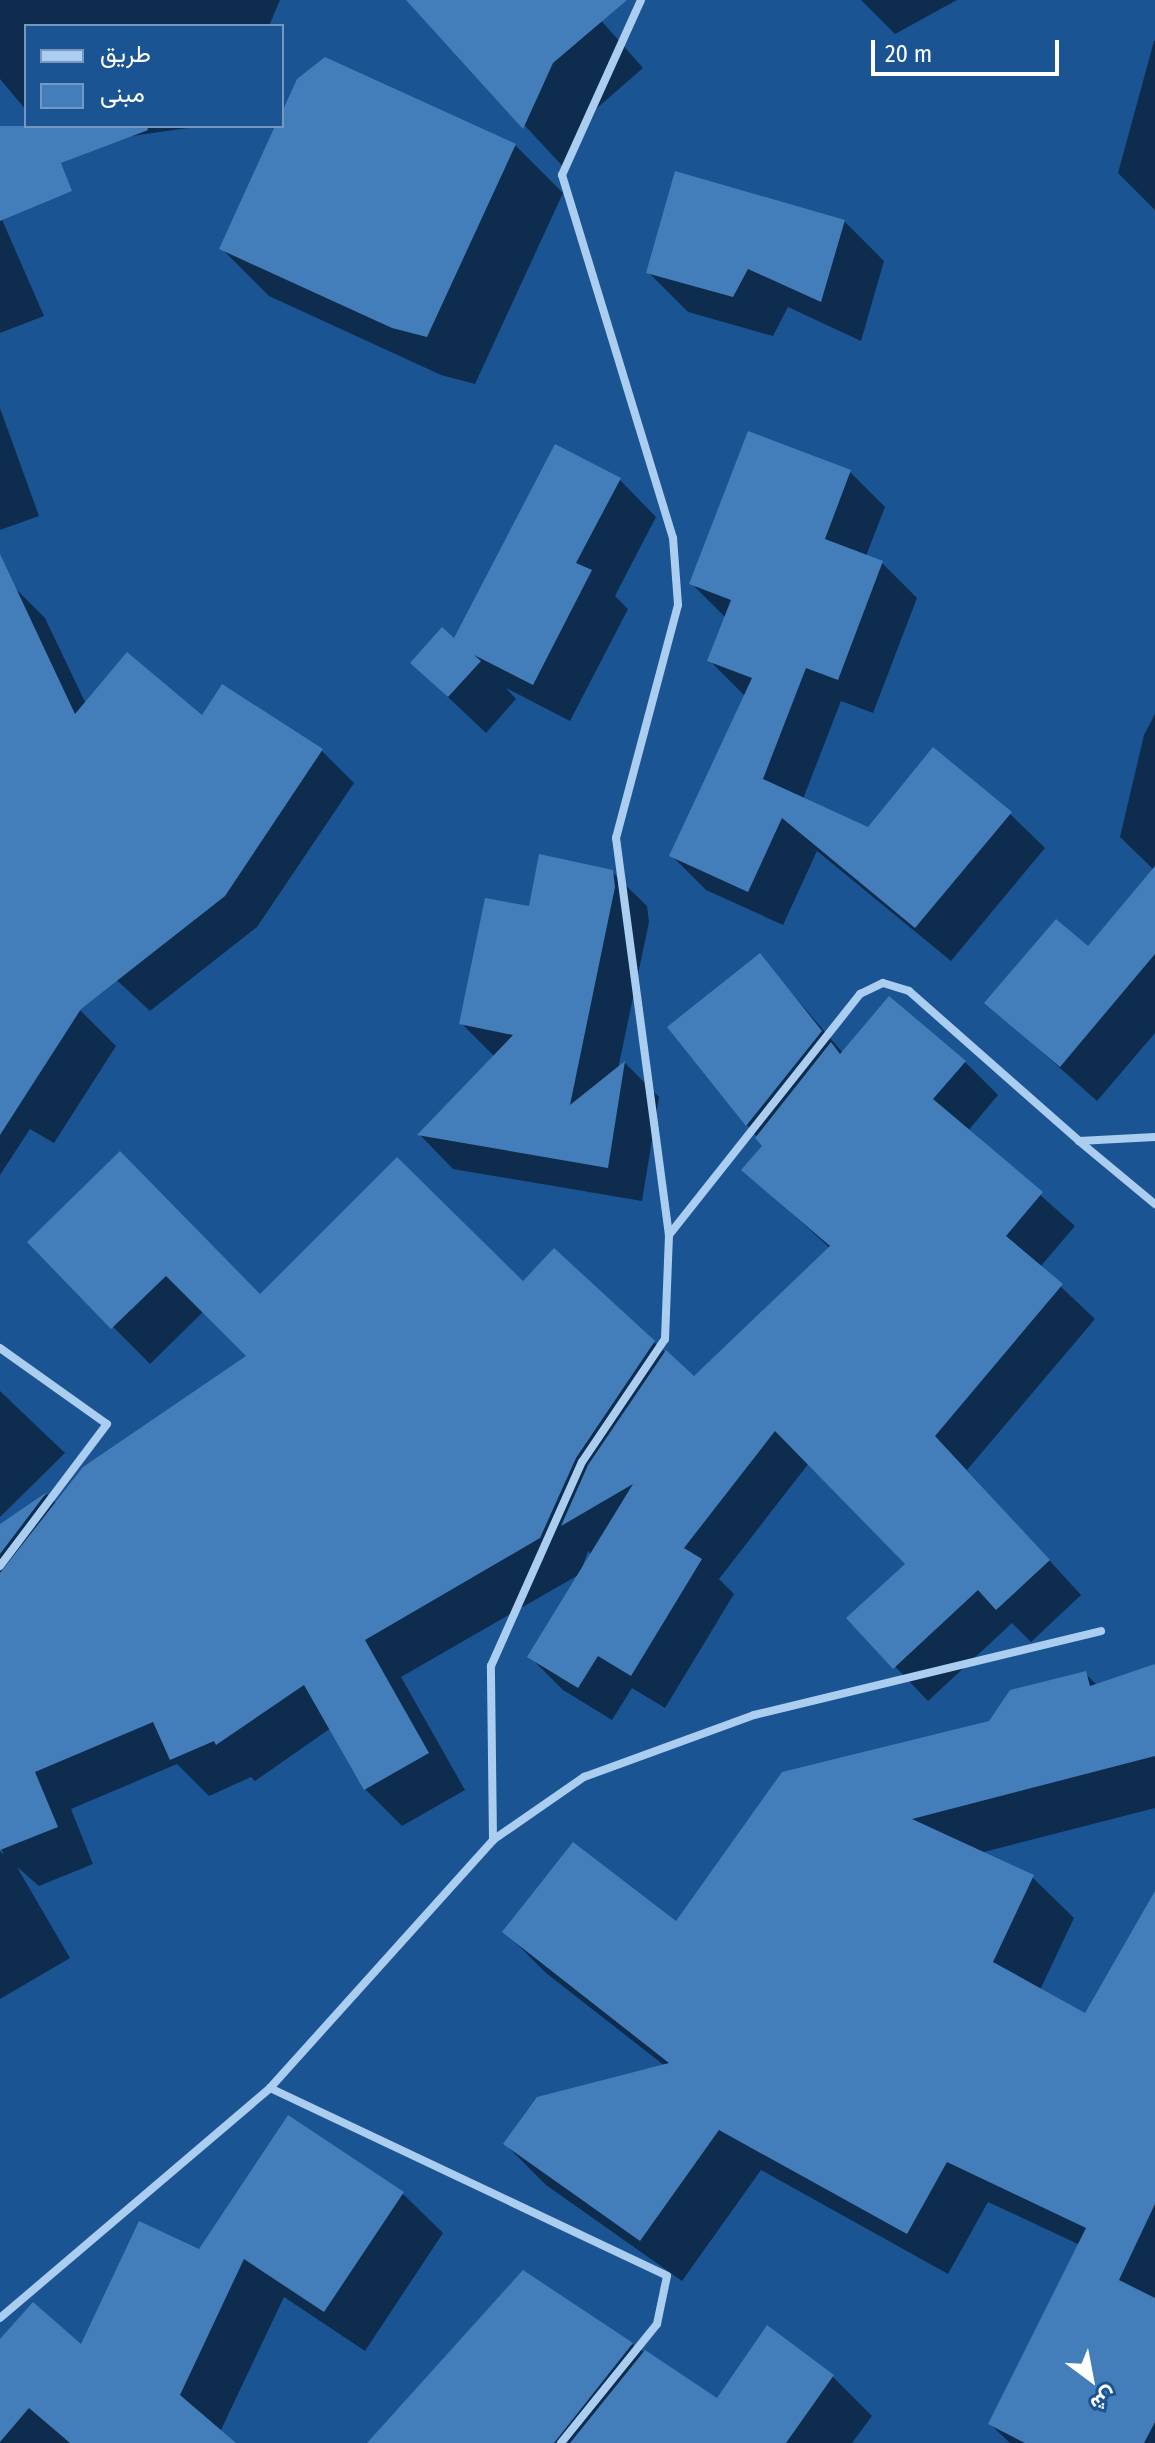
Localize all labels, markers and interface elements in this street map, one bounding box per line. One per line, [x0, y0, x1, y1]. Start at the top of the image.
legend [24, 24, 284, 128]
scale bar [875, 24, 1063, 74]
text: طريق [100, 40, 151, 68]
text: 20 m [885, 40, 932, 68]
text: مبنى [100, 80, 145, 108]
north arrow [1051, 2339, 1131, 2419]
text: ش [1086, 2381, 1122, 2418]

